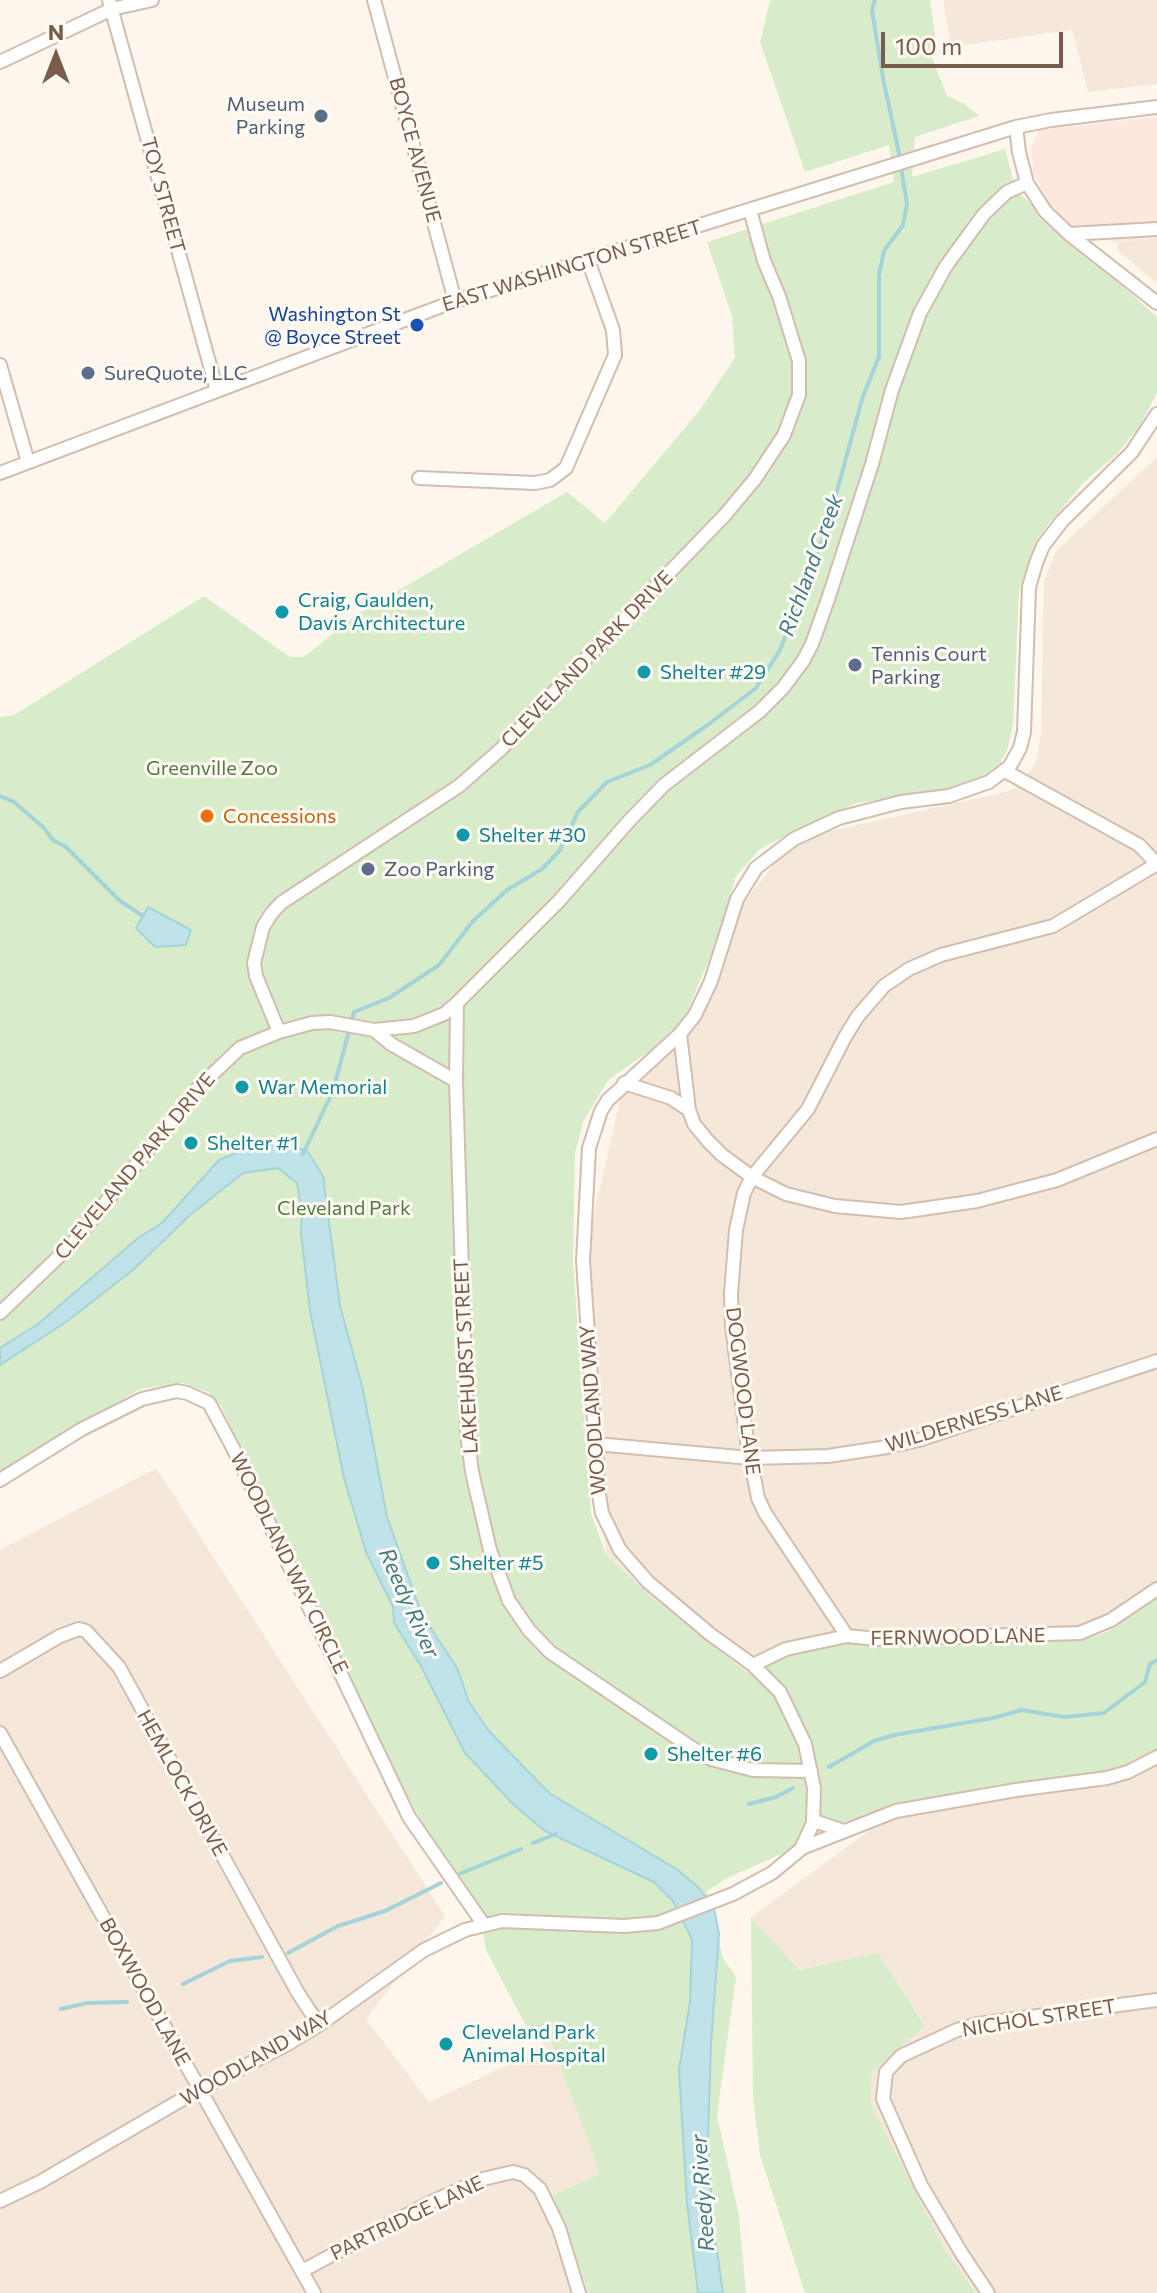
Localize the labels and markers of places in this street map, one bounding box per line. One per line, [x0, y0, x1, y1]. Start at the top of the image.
place label: Museum Parking [226, 92, 305, 139]
marker: Museum Parking [312, 107, 330, 125]
place label: Washington St @ Boyce Street [264, 302, 401, 349]
marker: Washington St @ Boyce Street [408, 316, 426, 334]
place label: SureQuote, LLC [104, 361, 248, 385]
marker: SureQuote, LLC [79, 364, 97, 382]
place label: Craig, Gaulden, Davis Architecture [298, 588, 465, 635]
marker: Craig, Gaulden, Davis Architecture [273, 603, 291, 621]
place label: Tennis Court Parking [871, 642, 987, 689]
marker: Tennis Court Parking [846, 656, 864, 674]
place label: Shelter #29 [660, 660, 766, 684]
marker: Shelter #29 [635, 663, 653, 681]
place label: Concessions [223, 804, 336, 828]
marker: Concessions [198, 807, 216, 825]
place label: Shelter #30 [479, 823, 586, 847]
marker: Shelter #30 [454, 826, 472, 844]
place label: Zoo Parking [384, 857, 494, 881]
marker: Zoo Parking [359, 860, 377, 878]
place label: War Memorial [258, 1075, 387, 1099]
marker: War Memorial [233, 1078, 251, 1096]
place label: Shelter #1 [207, 1131, 298, 1155]
marker: Shelter #1 [182, 1134, 200, 1152]
place label: Shelter #5 [449, 1551, 543, 1575]
marker: Shelter #5 [424, 1554, 442, 1572]
place label: Shelter #6 [667, 1742, 762, 1766]
marker: Shelter #6 [642, 1745, 660, 1763]
place label: Cleveland Park Animal Hospital [462, 2020, 606, 2067]
marker: Cleveland Park Animal Hospital [437, 2035, 455, 2053]

